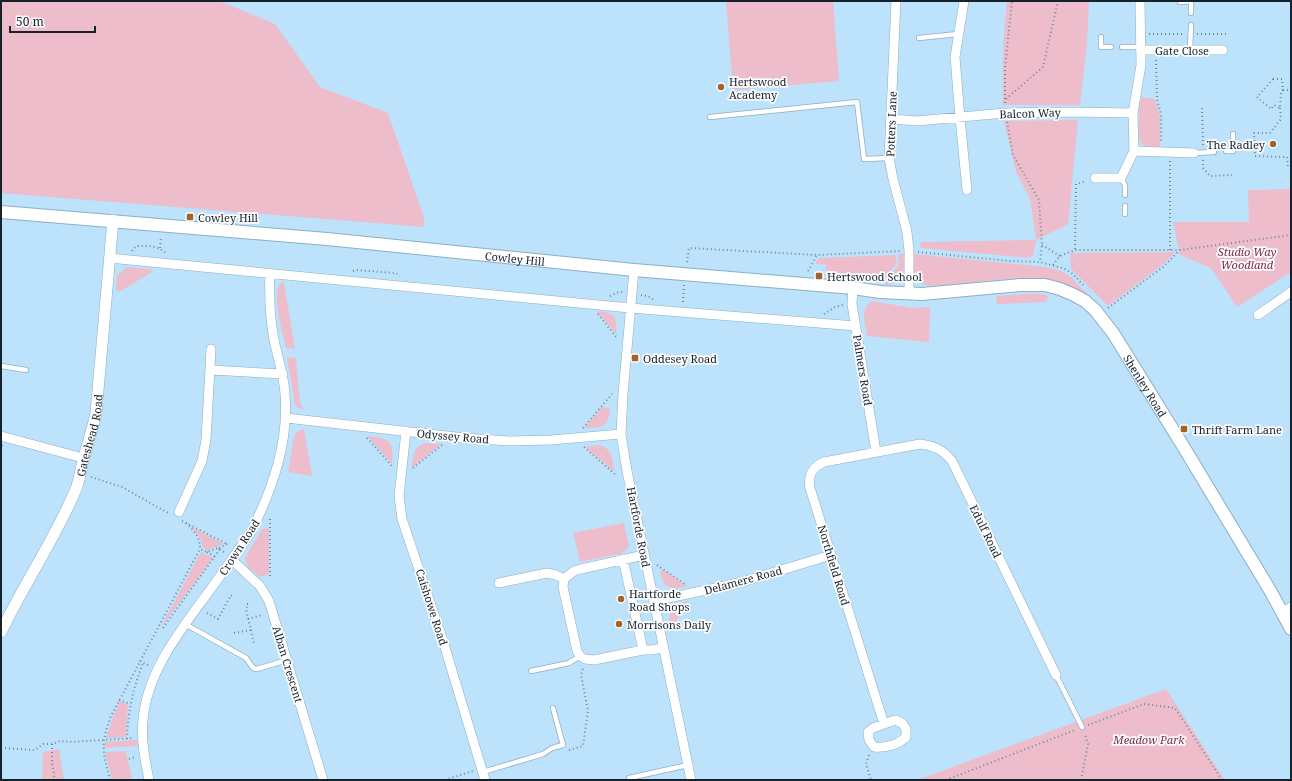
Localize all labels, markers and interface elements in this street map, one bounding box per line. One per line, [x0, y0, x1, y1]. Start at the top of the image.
scale bar [10, 8, 95, 34]
text: 50 m [16, 13, 44, 30]
street label: Gate Close [1155, 43, 1209, 58]
place label: Hertswood Academy [729, 74, 787, 102]
marker: Hertswood Academy [716, 82, 726, 92]
street label: Potters Lane [882, 91, 900, 157]
street label: Balcon Way [999, 104, 1062, 122]
place label: The Radley [1207, 137, 1266, 152]
marker: The Radley [1268, 139, 1278, 149]
place label: Cowley Hill [198, 210, 259, 225]
marker: Cowley Hill [185, 212, 195, 222]
park label: Studio Way Woodland [1218, 244, 1276, 272]
street label: Cowley Hill [484, 247, 546, 269]
place label: Hertswood School [827, 269, 922, 284]
marker: Hertswood School [814, 271, 824, 281]
street label: Palmers Road [850, 333, 876, 407]
place label: Oddesey Road [643, 351, 717, 366]
street label: Shenley Road [1121, 352, 1171, 420]
marker: Oddesey Road [630, 353, 640, 363]
street label: Gateshead Road [72, 393, 105, 478]
place label: Thrift Farm Lane [1192, 422, 1282, 437]
marker: Thrift Farm Lane [1179, 424, 1189, 434]
street label: Odyssey Road [416, 425, 490, 447]
street label: Hartforde Road [624, 486, 654, 569]
street label: Edulf Road [967, 502, 1005, 560]
street label: Crown Road [215, 516, 263, 578]
street label: Northfield Road [815, 523, 853, 607]
street label: Delamere Road [702, 562, 784, 598]
street label: Caishowe Road [413, 567, 451, 647]
place label: Hartforde Road Shops [629, 586, 689, 614]
marker: Hartforde Road Shops [616, 594, 626, 604]
place label: Morrisons Daily [627, 617, 712, 632]
marker: Morrisons Daily [614, 619, 624, 629]
street label: Alban Crescent [269, 624, 307, 704]
park label: Meadow Park [1112, 732, 1185, 747]

